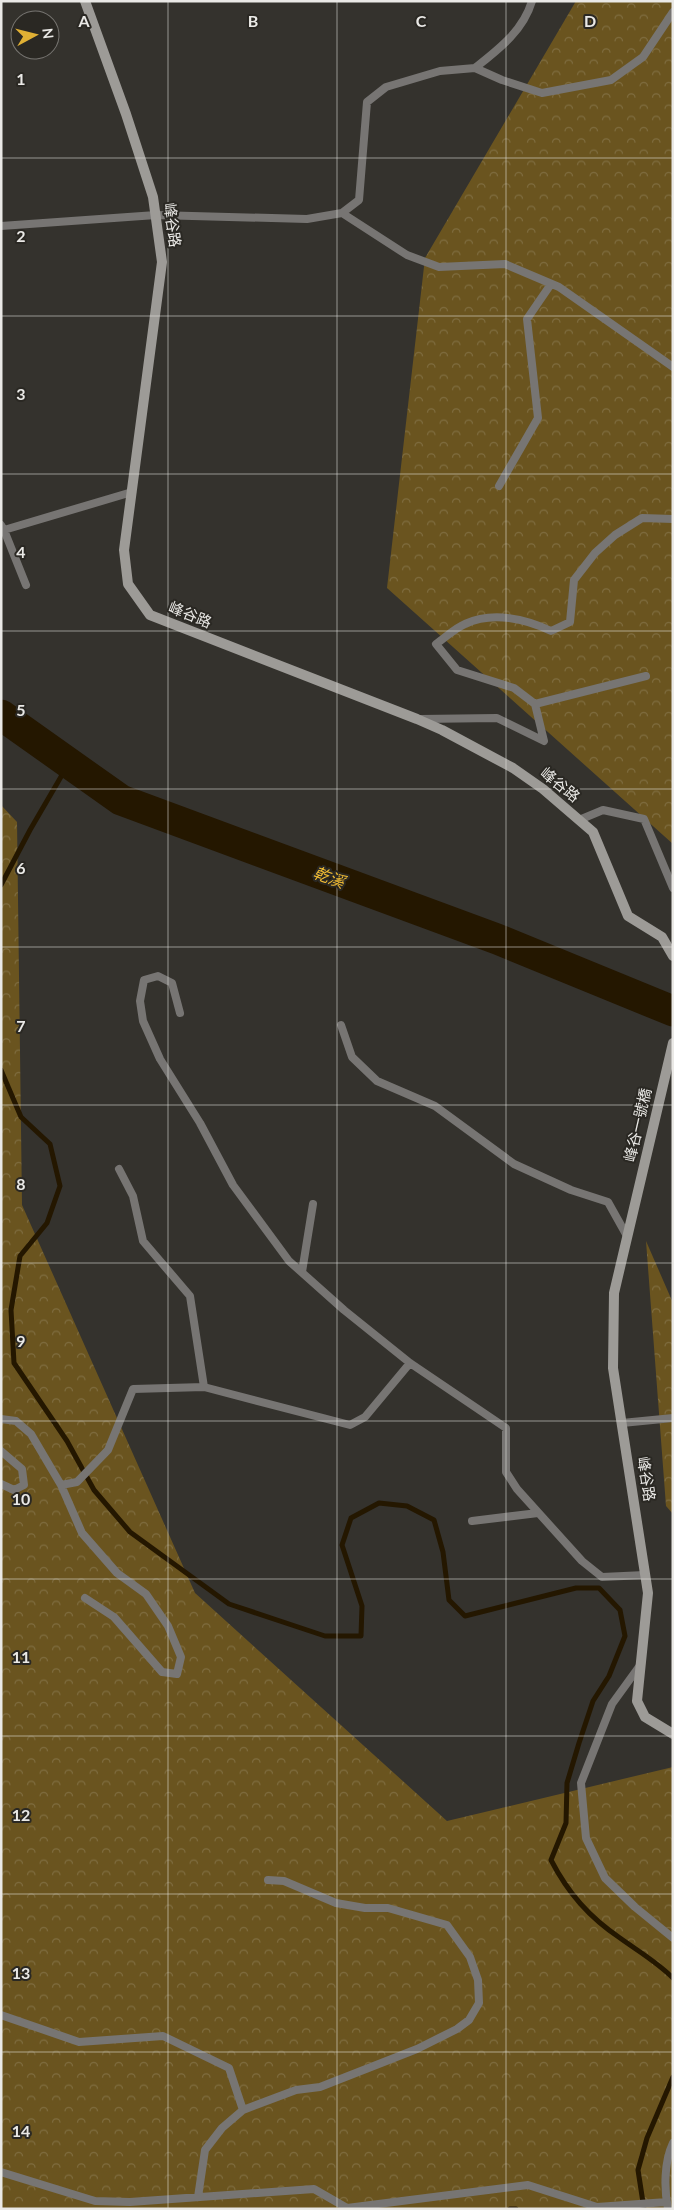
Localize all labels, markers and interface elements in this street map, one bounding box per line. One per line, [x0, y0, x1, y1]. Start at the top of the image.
north arrow [10, 10, 60, 60]
text: A [77, 11, 90, 30]
text: B [248, 11, 258, 30]
text: C [416, 11, 427, 30]
text: D [584, 11, 596, 30]
text: N [39, 27, 57, 40]
text: 1 [16, 69, 26, 88]
street label: 峰谷路 [161, 201, 185, 248]
text: 2 [16, 226, 26, 245]
text: 3 [16, 384, 26, 403]
text: 4 [16, 542, 26, 561]
street label: 峰谷路 [166, 597, 215, 631]
text: 5 [16, 700, 26, 719]
street label: 峰谷路 [537, 763, 584, 805]
text: 6 [16, 858, 26, 877]
water label: 乾溪 [311, 862, 349, 892]
text: 7 [16, 1016, 26, 1035]
street label: 峰谷一號橋 [620, 1086, 654, 1163]
text: 8 [16, 1174, 26, 1193]
text: 9 [16, 1331, 26, 1350]
street label: 峰谷路 [635, 1455, 659, 1502]
text: 10 [12, 1489, 30, 1508]
text: 11 [12, 1647, 30, 1666]
text: 12 [12, 1805, 30, 1824]
text: 13 [12, 1963, 30, 1982]
text: 14 [12, 2121, 30, 2140]

